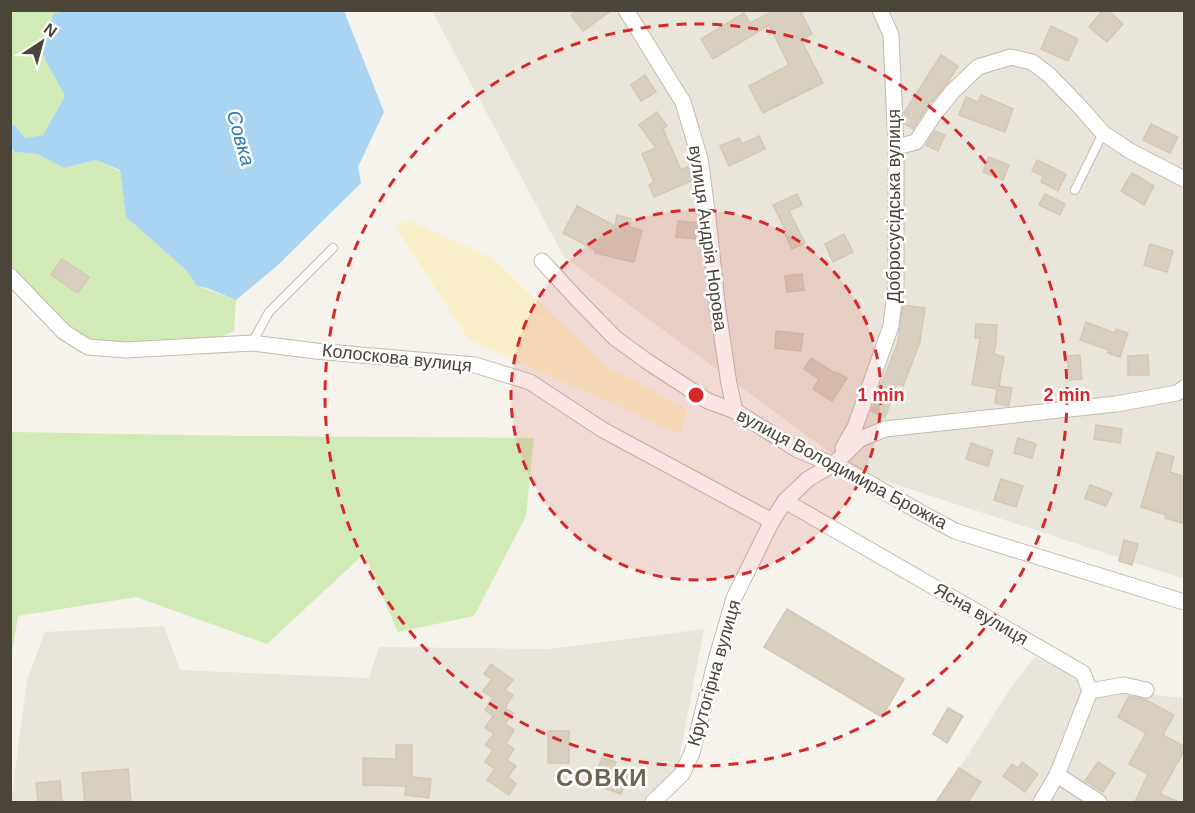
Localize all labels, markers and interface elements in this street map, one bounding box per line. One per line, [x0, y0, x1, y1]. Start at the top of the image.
north arrow [12, 12, 72, 72]
text: N [41, 20, 60, 41]
water label: Совка [223, 108, 259, 168]
street label: Добросусідська вулиця [884, 109, 904, 303]
street label: вулиця Андрія Норова [685, 144, 731, 333]
street label: Колоскова вулиця [321, 340, 473, 376]
centre of rings [686, 385, 706, 405]
text: 1 min [857, 385, 905, 405]
text: 2 min [1043, 385, 1091, 405]
street label: вулиця Володимира Брожка [733, 405, 951, 534]
street label: Ясна вулиця [930, 579, 1032, 649]
street label: Крутогірна вулиця [684, 598, 744, 748]
district label: СОВКИ [556, 764, 648, 791]

